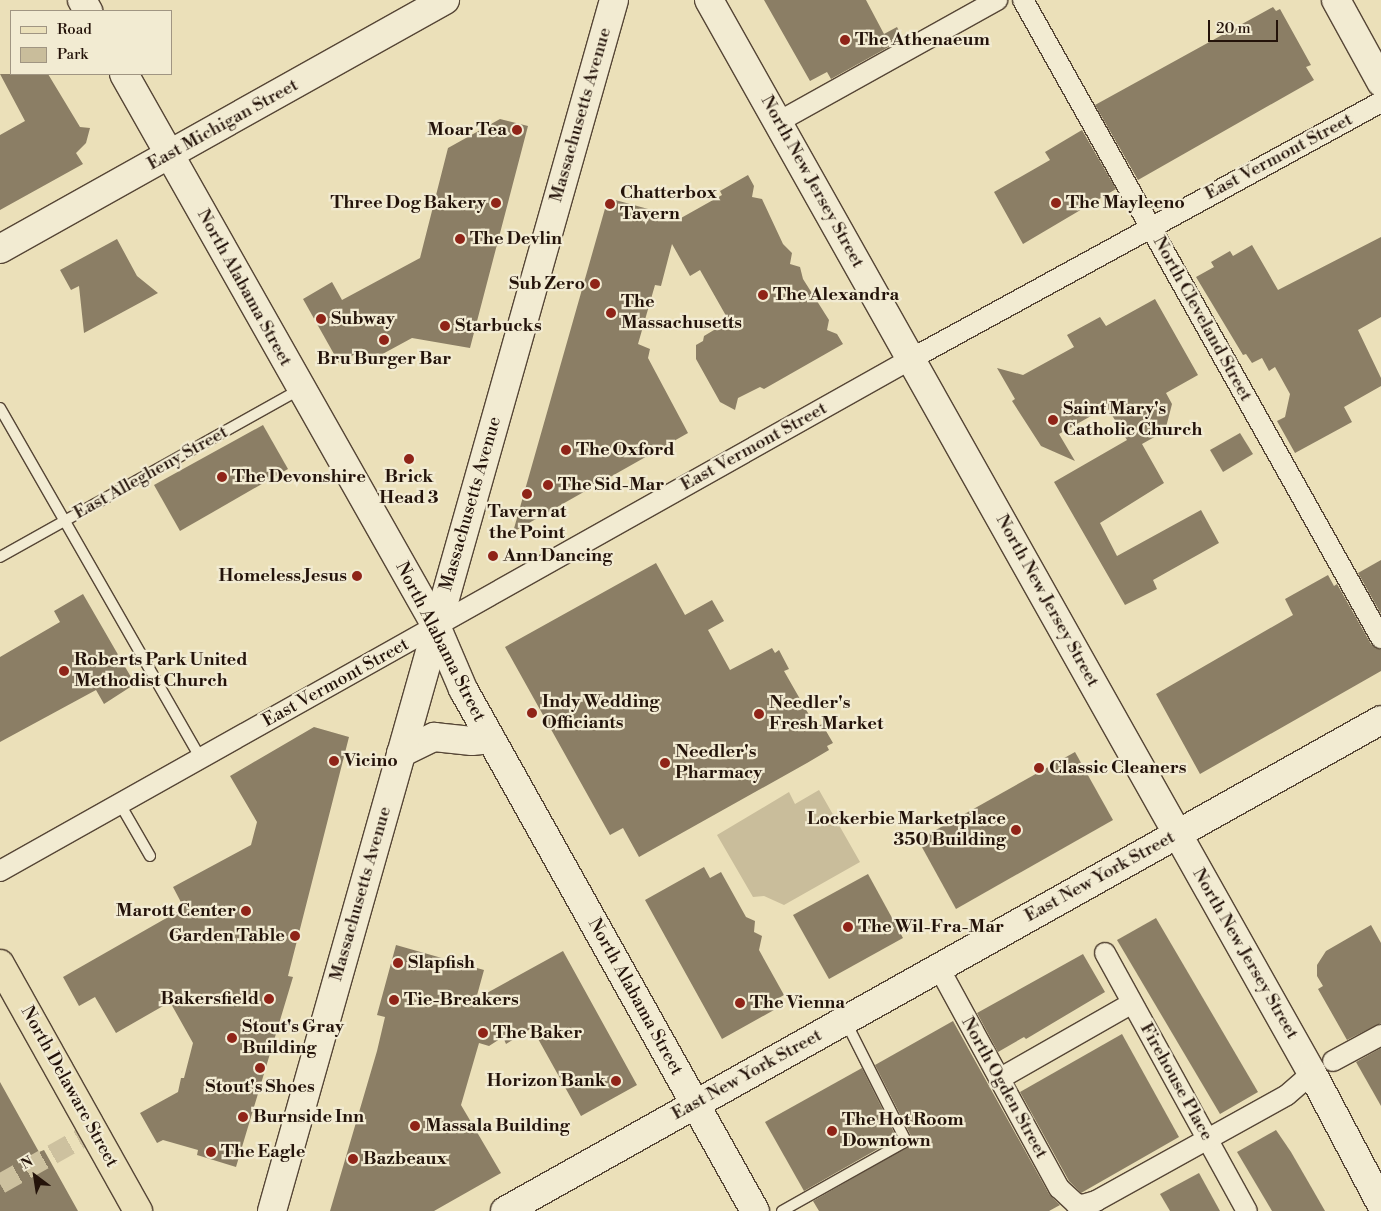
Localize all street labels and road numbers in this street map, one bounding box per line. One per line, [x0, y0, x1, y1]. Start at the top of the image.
street label: Massachusetts Avenue [546, 25, 616, 205]
street label: East Michigan Street [144, 75, 302, 175]
street label: North New Jersey Street [756, 92, 868, 272]
street label: East Vermont Street [1202, 109, 1356, 205]
street label: North Alabama Street [192, 206, 296, 370]
street label: North Cleveland Street [1148, 233, 1256, 405]
street label: East Vermont Street [677, 398, 831, 496]
street label: Massachusetts Avenue [436, 414, 506, 594]
street label: East Allegheny Street [70, 422, 232, 524]
street label: North New Jersey Street [991, 511, 1103, 691]
street label: North Alabama Street [390, 559, 490, 725]
street label: East Vermont Street [259, 634, 413, 732]
street label: Massachusetts Avenue [326, 804, 396, 984]
street label: East New York Street [1021, 827, 1179, 927]
street label: North New Jersey Street [1187, 865, 1303, 1043]
street label: North Alabama Street [583, 915, 687, 1079]
street label: North Delaware Street [16, 1003, 122, 1171]
street label: North Ogden Street [956, 1013, 1052, 1163]
street label: Firehouse Place [1135, 1019, 1217, 1145]
street label: East New York Street [668, 1025, 826, 1125]

